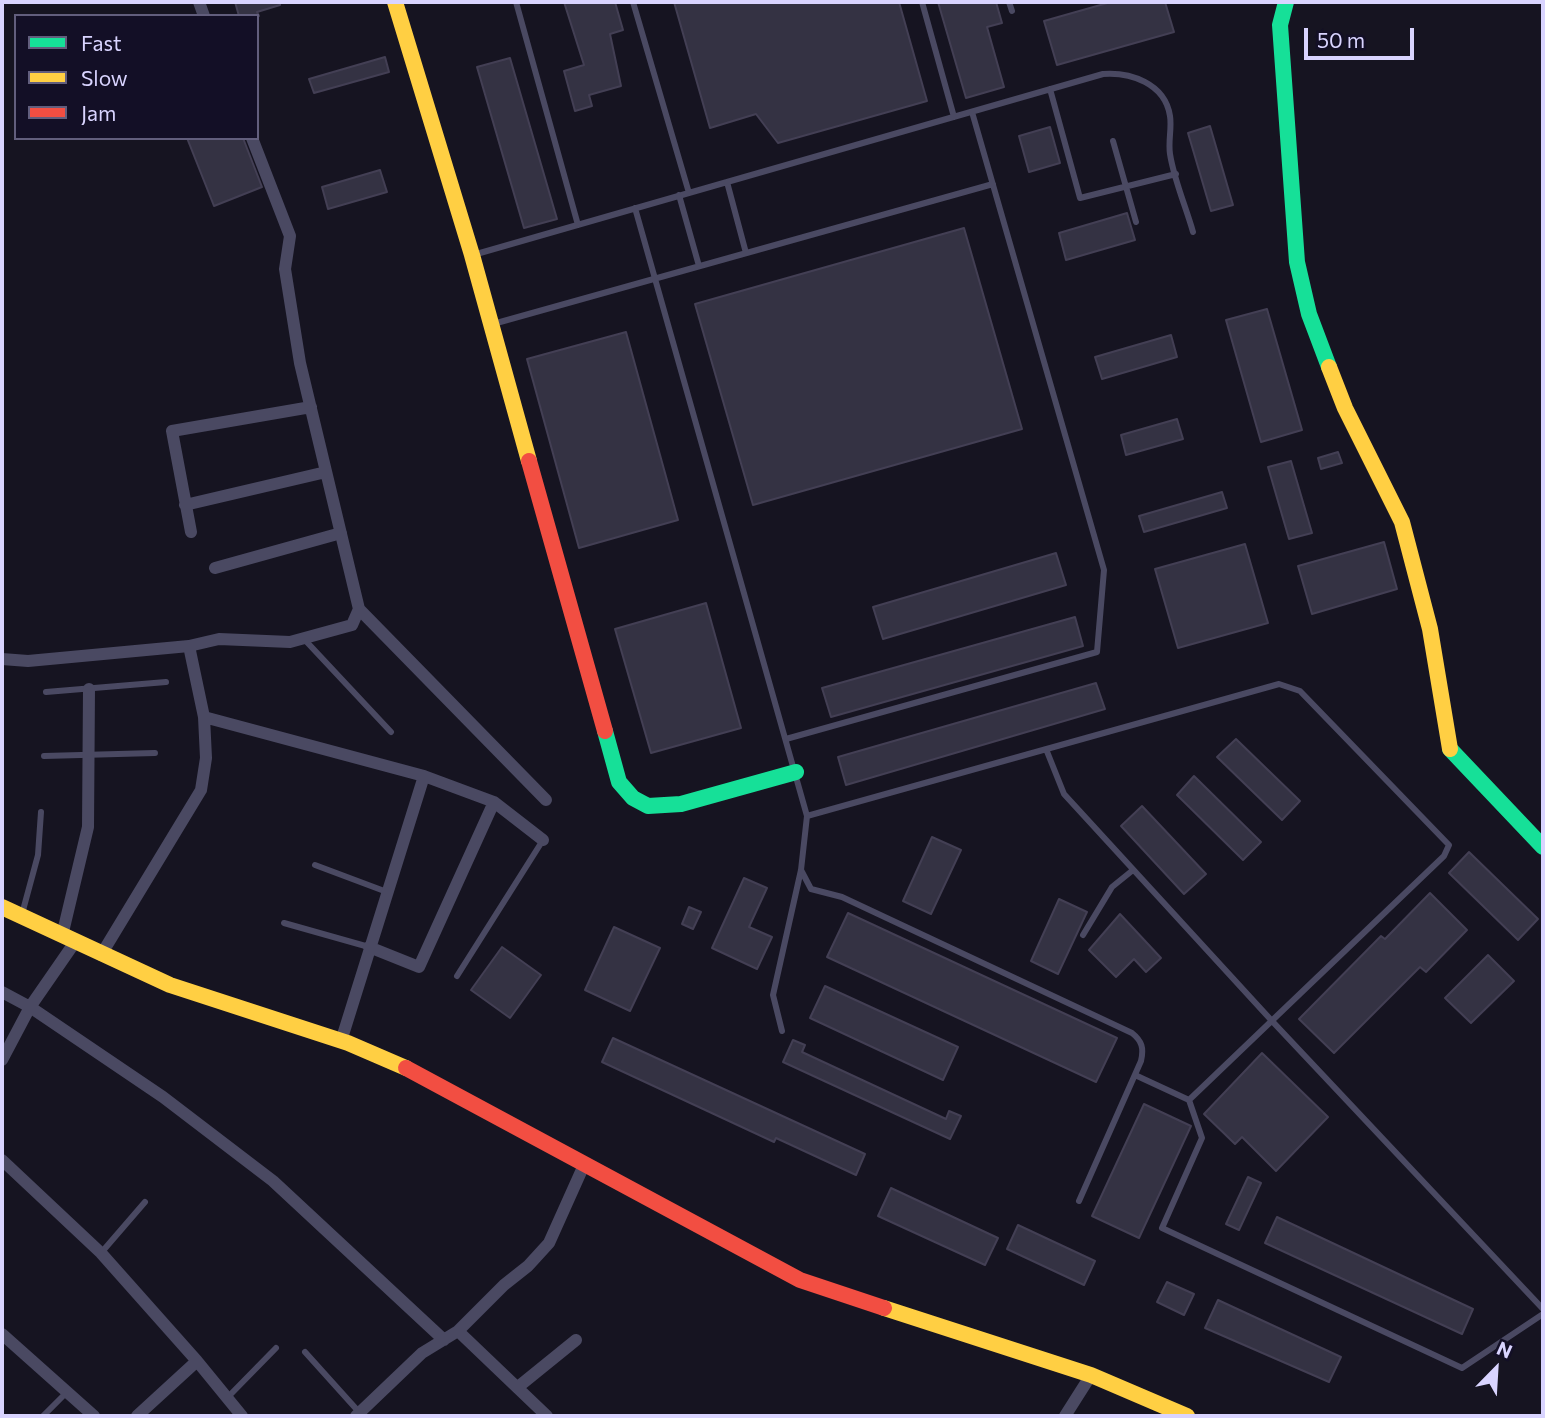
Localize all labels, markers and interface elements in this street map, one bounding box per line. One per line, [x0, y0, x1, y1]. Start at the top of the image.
legend [14, 14, 259, 140]
scale bar [1307, 14, 1417, 58]
text: 50 m [1317, 27, 1365, 52]
text: Fast [81, 30, 122, 55]
text: Slow [81, 65, 128, 90]
text: Jam [81, 100, 116, 125]
north arrow [1461, 1334, 1531, 1404]
text: N [1494, 1336, 1516, 1363]

